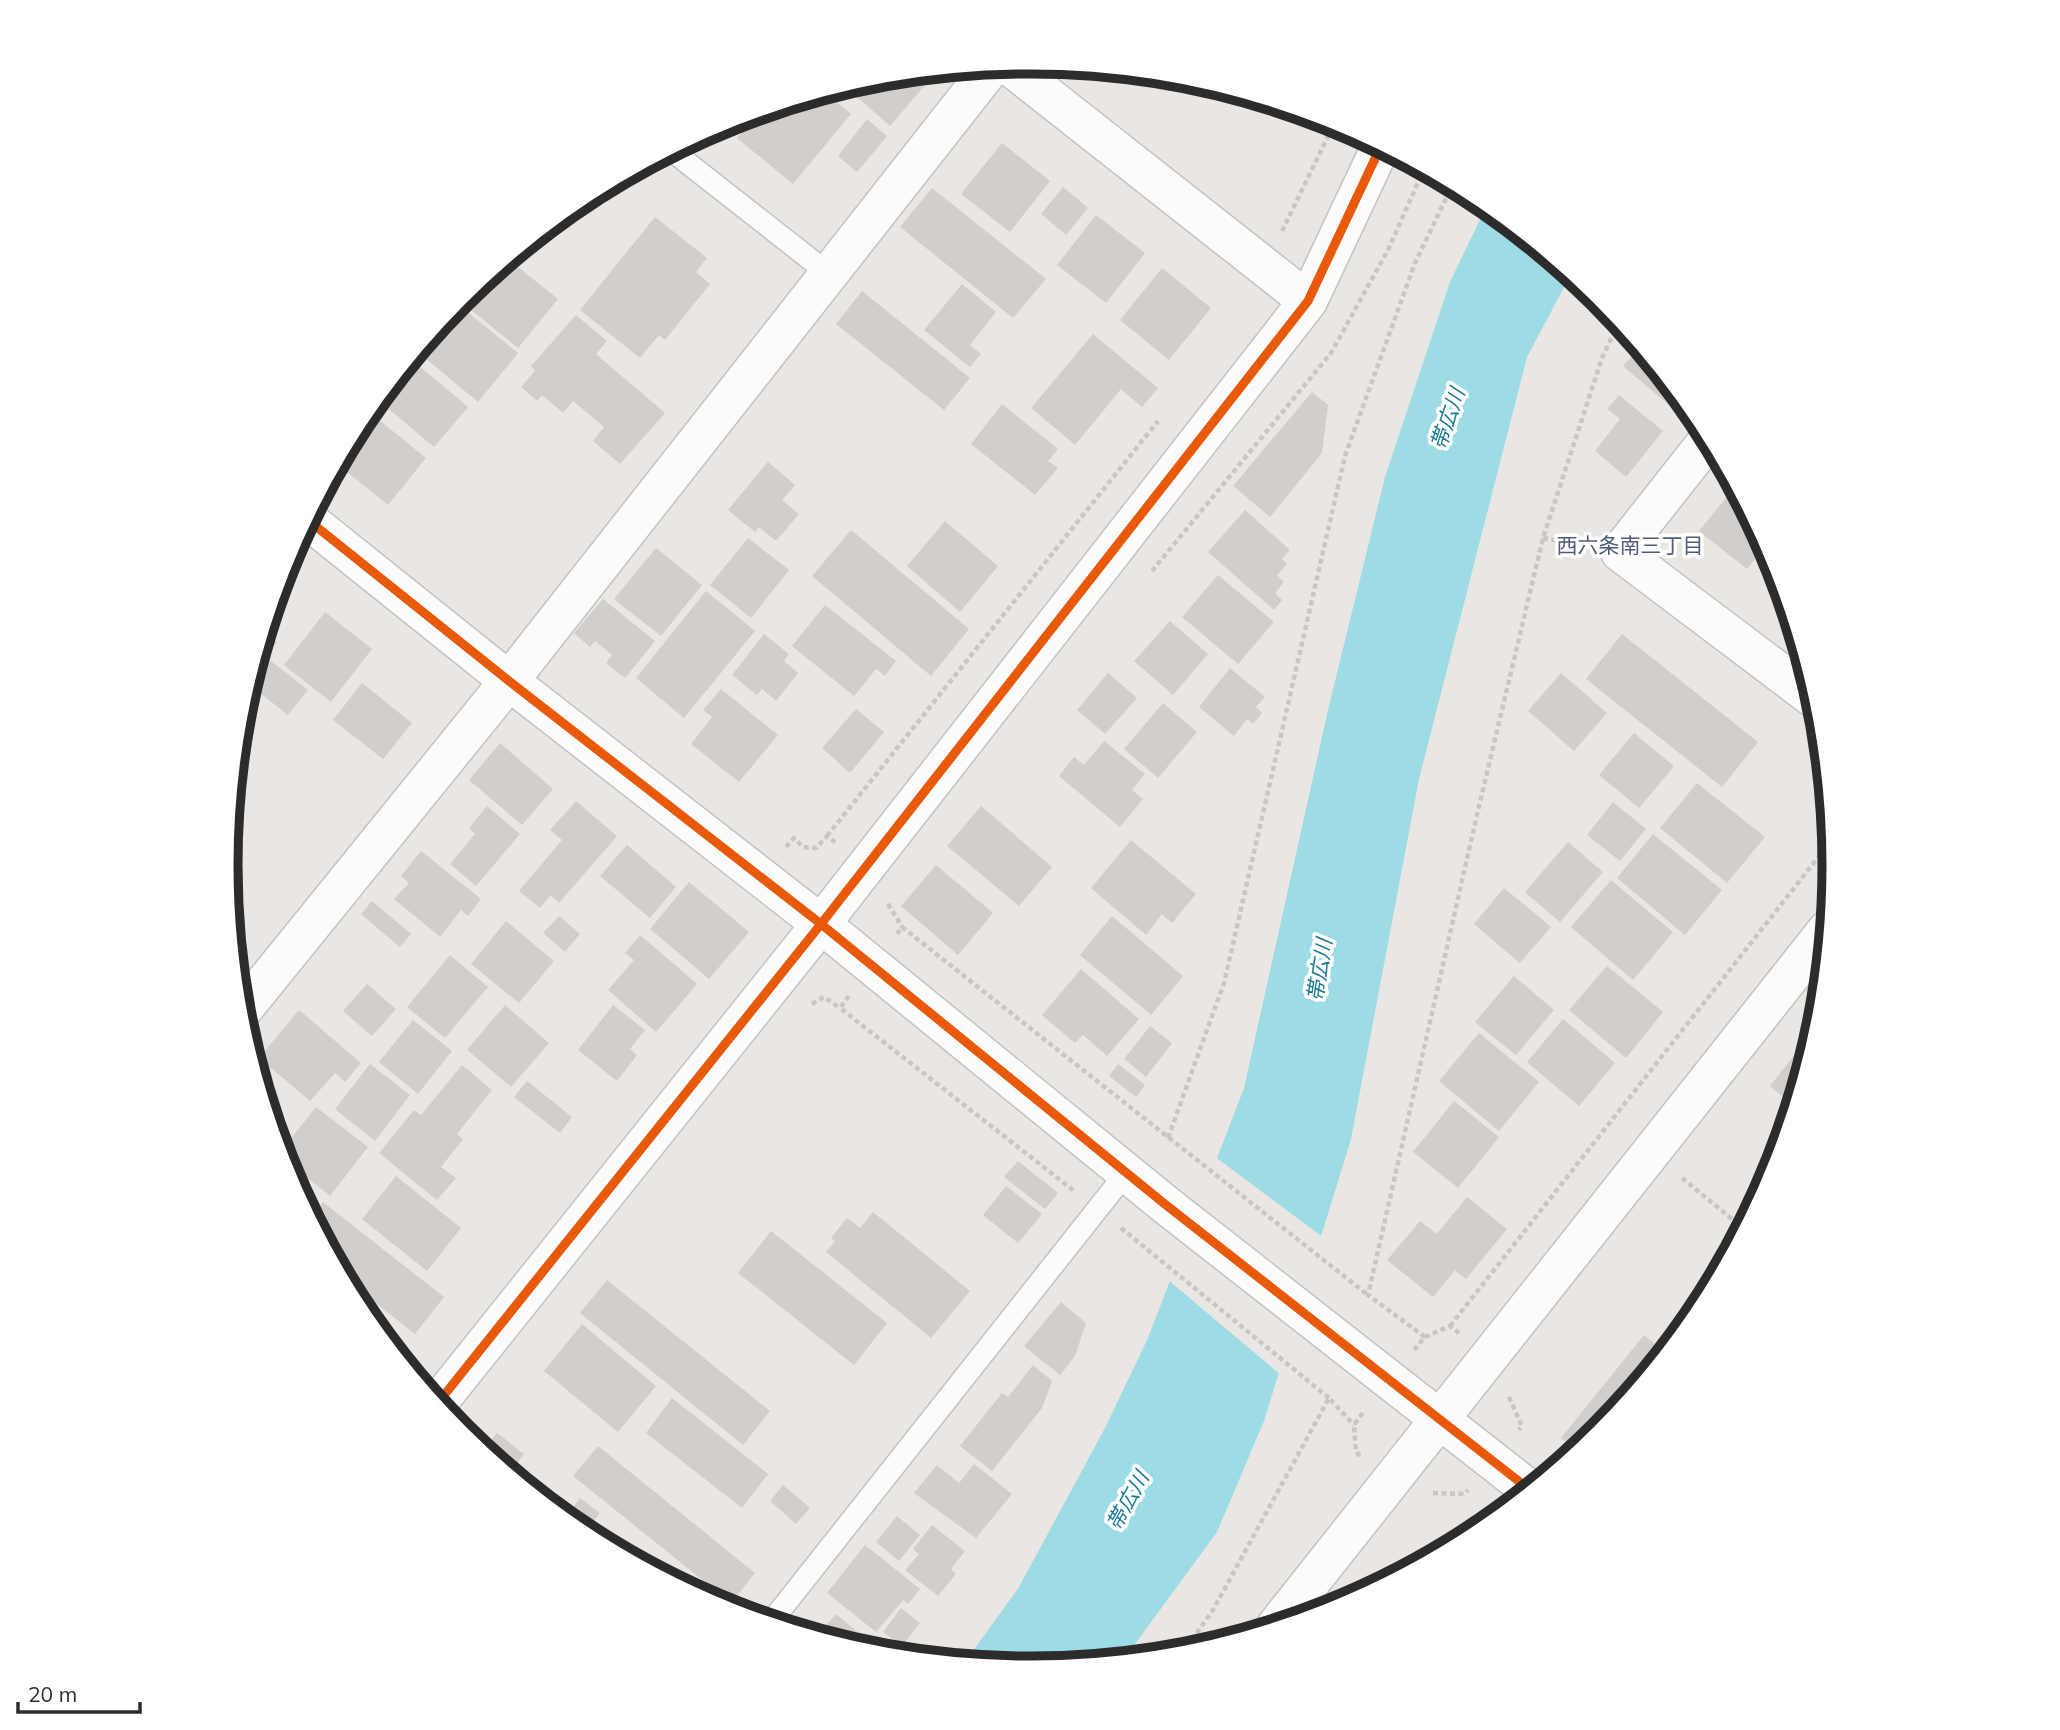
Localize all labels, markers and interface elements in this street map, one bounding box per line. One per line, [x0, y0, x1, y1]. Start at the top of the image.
water label: 帯広川 [1425, 383, 1470, 453]
district label: 西六条南三丁目 [1557, 532, 1704, 558]
water label: 帯広川 [1301, 935, 1337, 1003]
water label: 帯広川 [1100, 1465, 1155, 1534]
scale bar [18, 1670, 140, 1714]
text: 20 m [28, 1681, 77, 1707]

